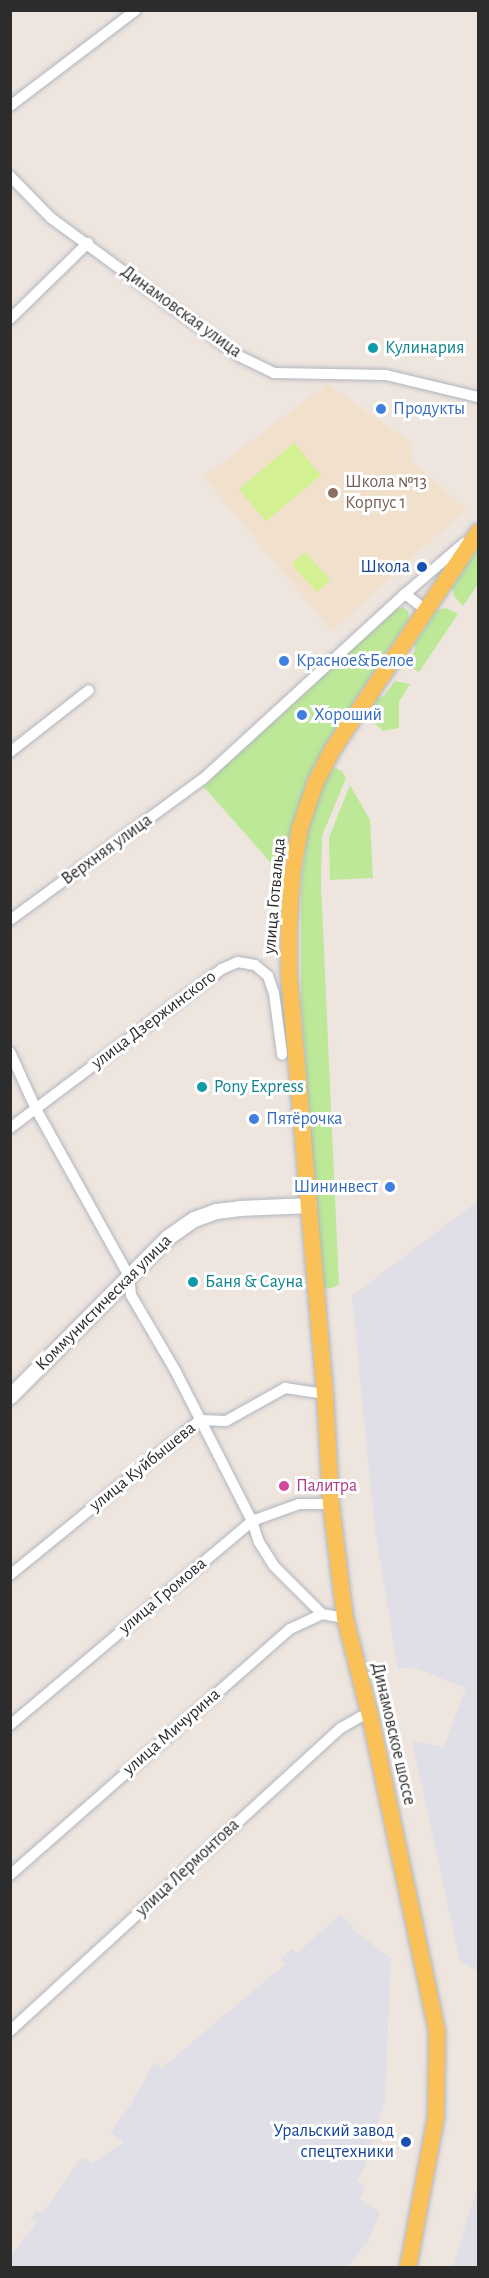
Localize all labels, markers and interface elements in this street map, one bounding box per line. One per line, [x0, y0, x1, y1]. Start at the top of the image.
street label: Динамовская улица [116, 261, 246, 363]
place label: Кулинария [385, 337, 464, 359]
marker: Кулинария [366, 341, 380, 355]
place label: Продукты [393, 398, 465, 420]
marker: Продукты [374, 402, 388, 416]
place label: Школа №13 Корпус 1 [345, 472, 427, 514]
marker: Школа №13 Корпус 1 [326, 486, 340, 500]
place label: Школа [360, 556, 410, 578]
marker: Школа [415, 560, 429, 574]
place label: Красное&Белое [296, 650, 414, 672]
marker: Красное&Белое [277, 654, 291, 668]
place label: Хороший [314, 704, 382, 726]
marker: Хороший [295, 708, 309, 722]
street label: Верхняя улица [57, 810, 157, 890]
street label: улица Готвальда [259, 837, 291, 955]
street label: улица Дзержинского [87, 966, 221, 1074]
place label: Pony Express [214, 1076, 304, 1098]
marker: Pony Express [195, 1080, 209, 1094]
place label: Пятёрочка [266, 1108, 343, 1130]
marker: Пятёрочка [247, 1112, 261, 1126]
place label: Шининвест [293, 1176, 378, 1198]
marker: Шининвест [383, 1180, 397, 1194]
street label: Коммунистическая улица [31, 1230, 177, 1376]
place label: Баня & Сауна [205, 1271, 303, 1293]
marker: Баня & Сауна [186, 1275, 200, 1289]
street label: улица Куйбышева [86, 1418, 200, 1516]
place label: Палитра [296, 1475, 357, 1497]
marker: Палитра [277, 1479, 291, 1493]
street label: улица Громова [115, 1553, 211, 1639]
street label: Динамовское шоссе [366, 1661, 420, 1807]
street label: улица Мичурина [119, 1684, 225, 1780]
street label: улица Лермонтова [132, 1814, 244, 1922]
place label: Уральский завод спецтехники [273, 2121, 394, 2164]
marker: Уральский завод спецтехники [399, 2135, 413, 2149]

